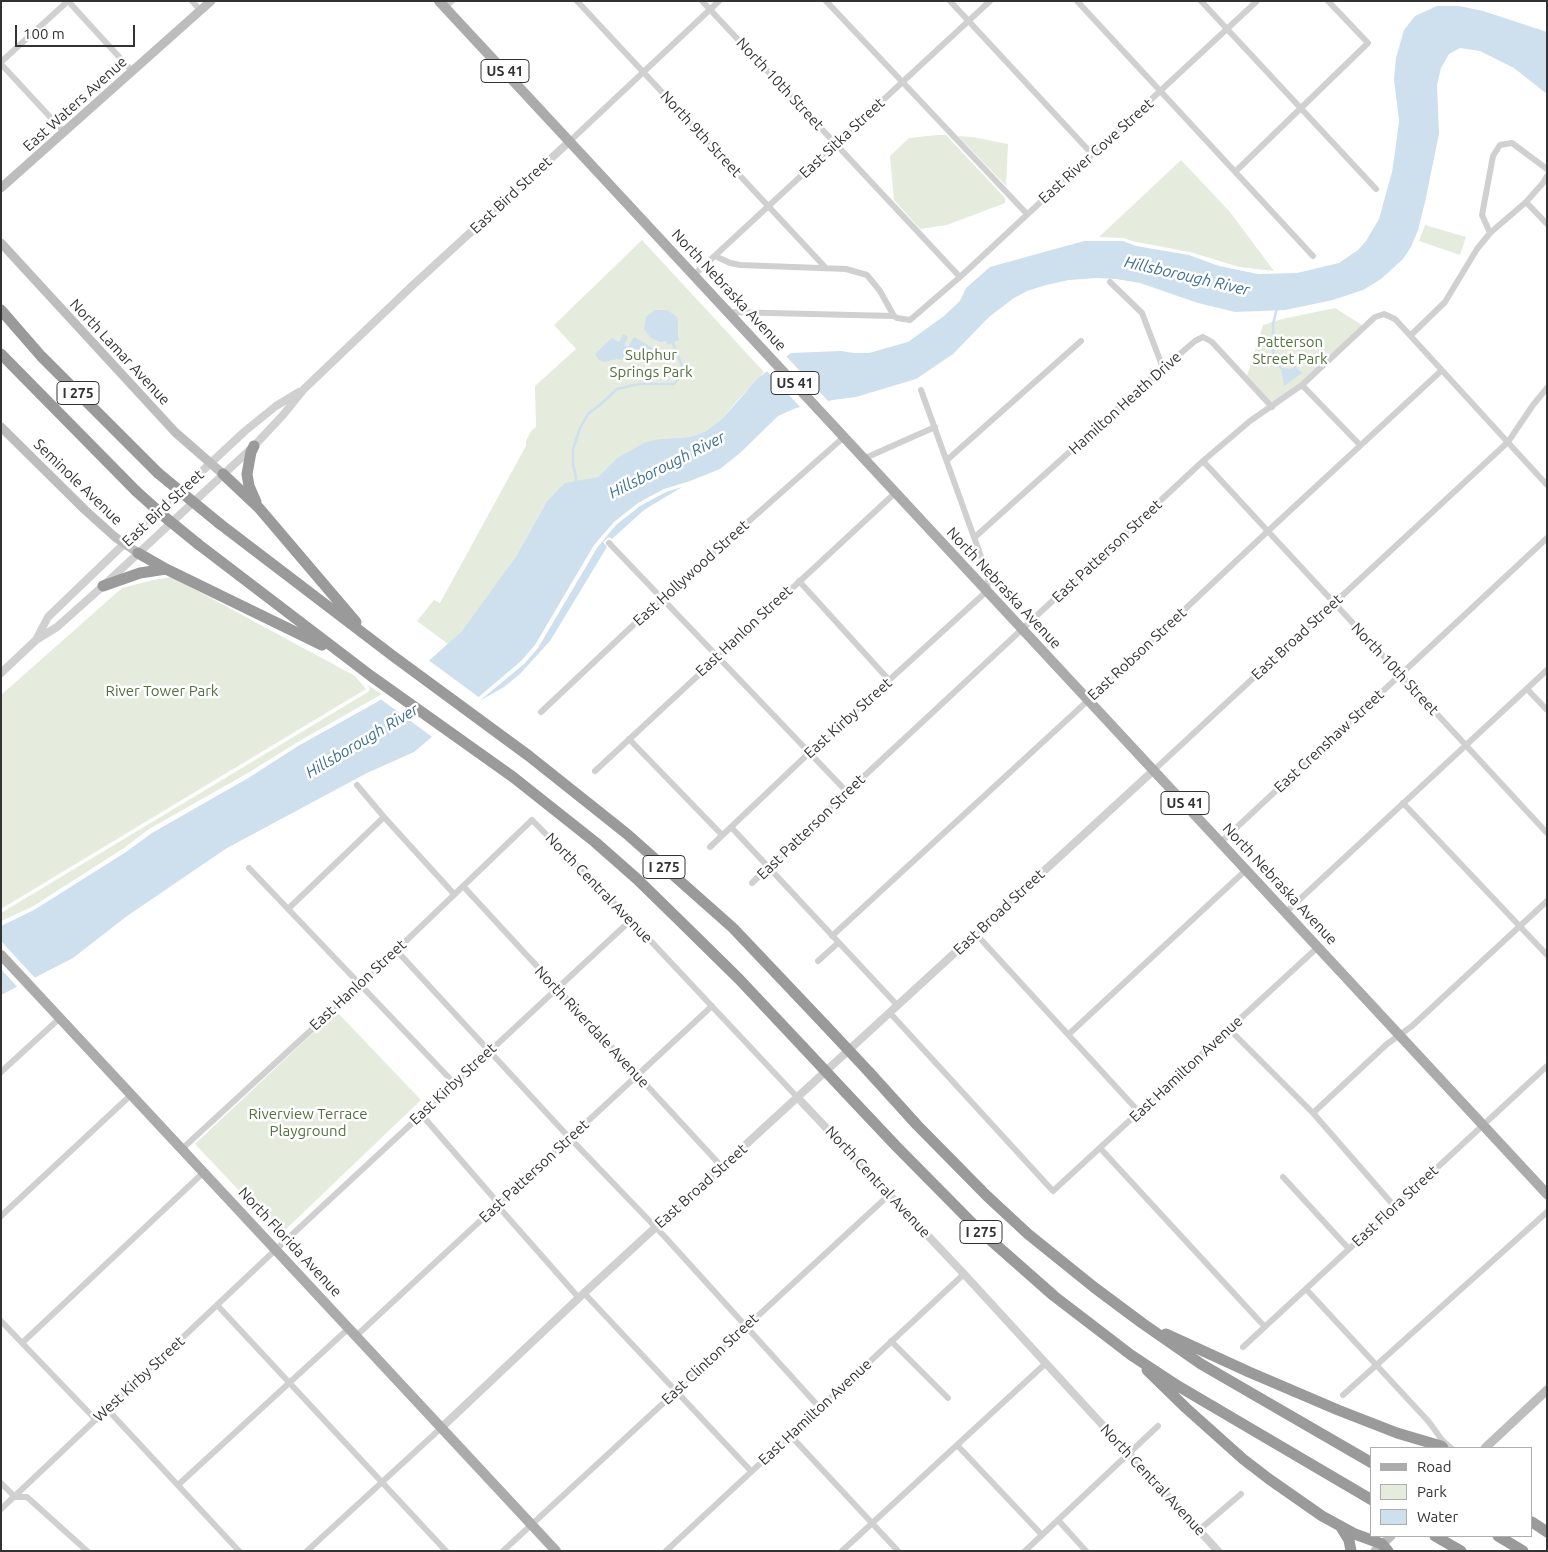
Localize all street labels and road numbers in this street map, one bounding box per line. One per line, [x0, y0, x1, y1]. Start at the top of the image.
street label: North 10th Street [733, 34, 827, 134]
street label: East Waters Avenue [19, 53, 131, 155]
road number: US 41 [481, 59, 529, 82]
street label: North 9th Street [656, 87, 746, 181]
street label: East Sitka Street [796, 94, 888, 182]
street label: East River Cove Street [1035, 95, 1157, 207]
street label: East Bird Street [467, 153, 555, 237]
street label: North Nebraska Avenue [668, 225, 790, 355]
street label: North Lamar Avenue [66, 295, 174, 409]
street label: Hamilton Heath Drive [1065, 348, 1185, 458]
road number: US 41 [771, 372, 819, 394]
road number: I 275 [57, 382, 99, 404]
street label: Seminole Avenue [30, 435, 126, 529]
street label: East Bird Street [119, 466, 207, 550]
street label: East Patterson Street [1048, 496, 1166, 606]
street label: East Hollywood Street [629, 516, 753, 630]
street label: North Nebraska Avenue [943, 523, 1065, 653]
street label: East Hanlon Street [692, 582, 796, 680]
street label: East Broad Street [1248, 590, 1346, 684]
street label: East Robson Street [1084, 604, 1190, 704]
street label: North 10th Street [1348, 619, 1442, 719]
street label: East Kirby Street [800, 674, 896, 762]
street label: East Crenshaw Street [1270, 686, 1388, 796]
street label: East Patterson Street [753, 771, 869, 883]
road number: US 41 [1161, 791, 1209, 814]
street label: North Nebraska Avenue [1219, 819, 1341, 949]
street label: North Central Avenue [542, 829, 656, 947]
road number: I 275 [643, 856, 685, 879]
street label: East Broad Street [950, 865, 1048, 959]
street label: East Hanlon Street [306, 936, 410, 1034]
street label: North Riverdale Avenue [531, 962, 653, 1092]
street label: East Hamilton Avenue [1126, 1012, 1246, 1126]
street label: East Kirby Street [406, 1039, 500, 1129]
street label: East Patterson Street [475, 1116, 593, 1226]
street label: North Central Avenue [822, 1122, 934, 1242]
street label: East Broad Street [651, 1140, 751, 1232]
street label: East Flora Street [1348, 1161, 1442, 1251]
street label: North Florida Avenue [235, 1183, 345, 1301]
road number: I 275 [960, 1220, 1002, 1244]
street label: East Clinton Street [658, 1310, 762, 1408]
street label: West Kirby Street [90, 1332, 188, 1426]
street label: East Hamilton Avenue [755, 1355, 875, 1469]
street label: North Central Avenue [1097, 1420, 1209, 1540]

